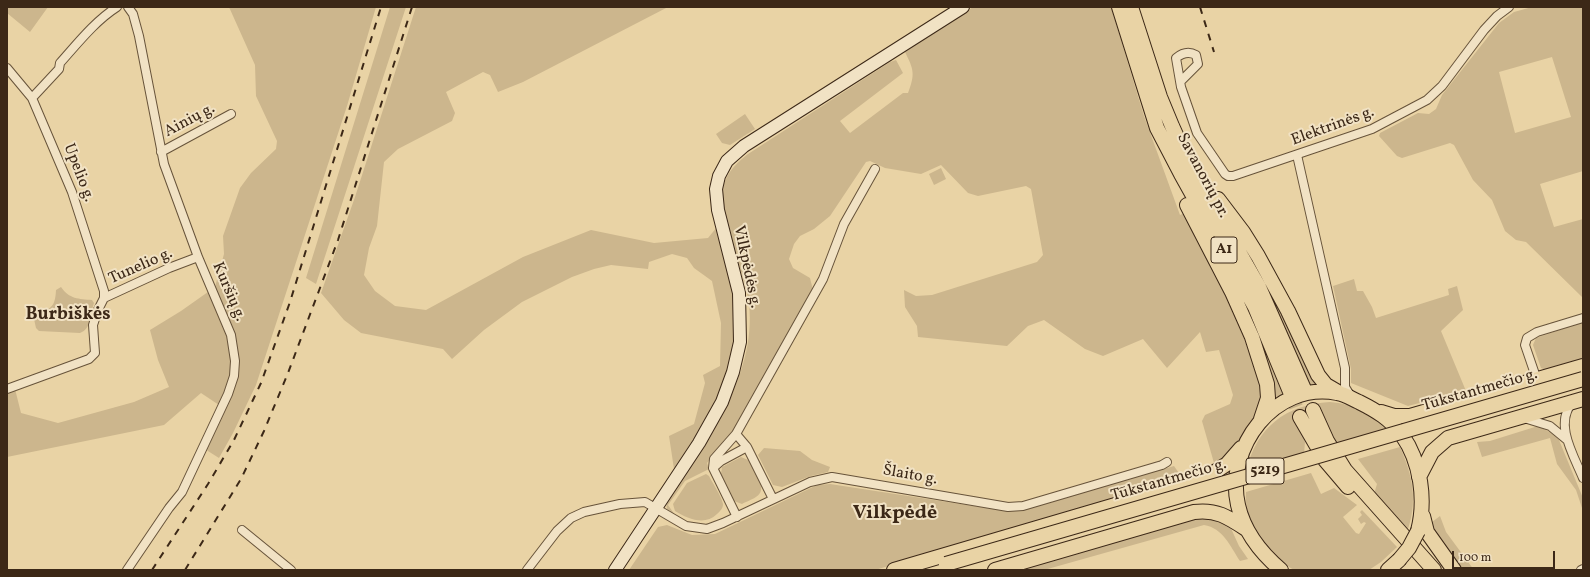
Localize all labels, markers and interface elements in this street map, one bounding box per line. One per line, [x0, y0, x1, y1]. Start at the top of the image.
street label: Ainių g. [161, 100, 219, 142]
street label: Elektrinės g. [1289, 103, 1377, 151]
street label: Savanorių pr. [1172, 130, 1232, 222]
street label: Upelio g. [58, 141, 98, 205]
street label: Vilkpėdės g. [728, 224, 764, 310]
road number: A1 [1211, 237, 1237, 263]
street label: Tunelio g. [106, 244, 176, 290]
street label: Kuršių g. [207, 260, 249, 324]
district label: Burbiškės [25, 305, 111, 327]
street label: Tūkstantmečio g. [1420, 365, 1540, 417]
street label: Tūkstantmečio g. [1109, 455, 1229, 507]
road number: 5219 [1246, 458, 1284, 484]
street label: Šlaito g. [881, 462, 939, 490]
district label: Vilkpėdė [853, 502, 937, 526]
scale bar [1454, 543, 1557, 569]
text: 100 m [1459, 550, 1491, 566]

